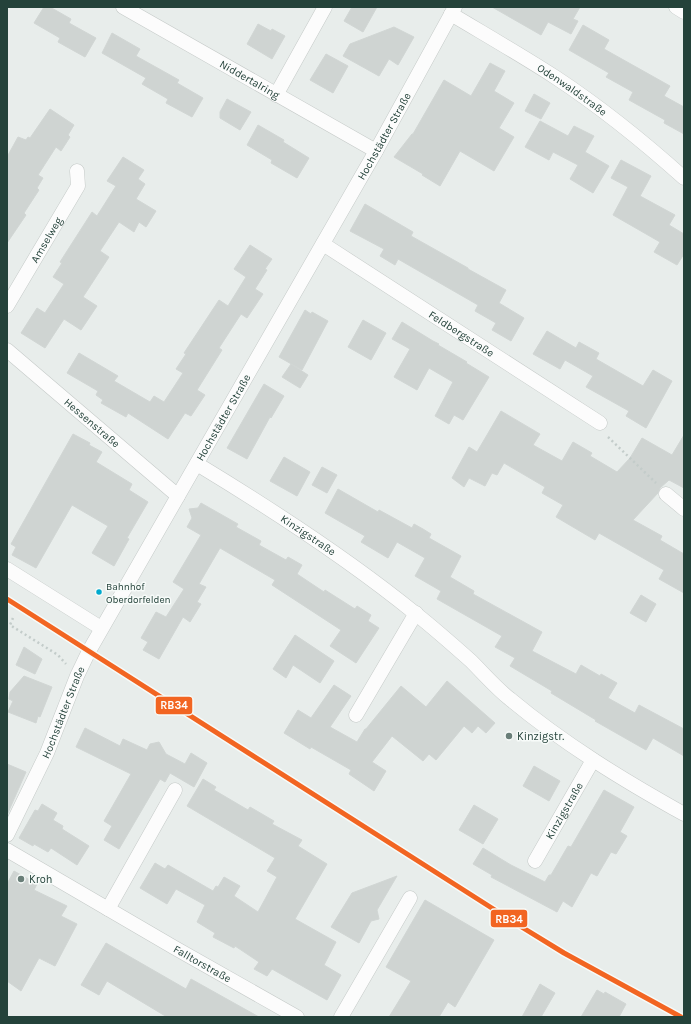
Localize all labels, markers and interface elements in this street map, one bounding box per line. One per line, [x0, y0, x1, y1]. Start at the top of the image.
street label: Niddertalring [217, 57, 283, 102]
street label: Odenwaldstraße [535, 61, 610, 119]
street label: Hochstädter Straße [355, 90, 414, 182]
street label: Amselweg [28, 214, 66, 265]
street label: Feldbergstraße [426, 308, 497, 360]
street label: Hochstädter Straße [194, 372, 254, 463]
street label: Hessenstraße [61, 396, 123, 451]
street label: Kinzigstraße [278, 512, 338, 559]
place label: Bahnhof Oberdorfelden [106, 581, 171, 606]
marker: Bahnhof Oberdorfelden [94, 587, 104, 597]
street label: Hochstädter Straße [39, 664, 88, 761]
line badge: RB34 [155, 696, 193, 715]
text: RB34 [160, 699, 188, 712]
place label: Kinzigstr. [517, 730, 564, 743]
marker: Kinzigstr. [504, 731, 514, 741]
street label: Kinzigstraße [543, 780, 586, 842]
place label: Kroh [29, 873, 52, 886]
marker: Kroh [16, 874, 26, 884]
line badge: RB34 [490, 909, 528, 928]
text: RB34 [495, 913, 523, 926]
street label: Falltorstraße [171, 942, 234, 986]

